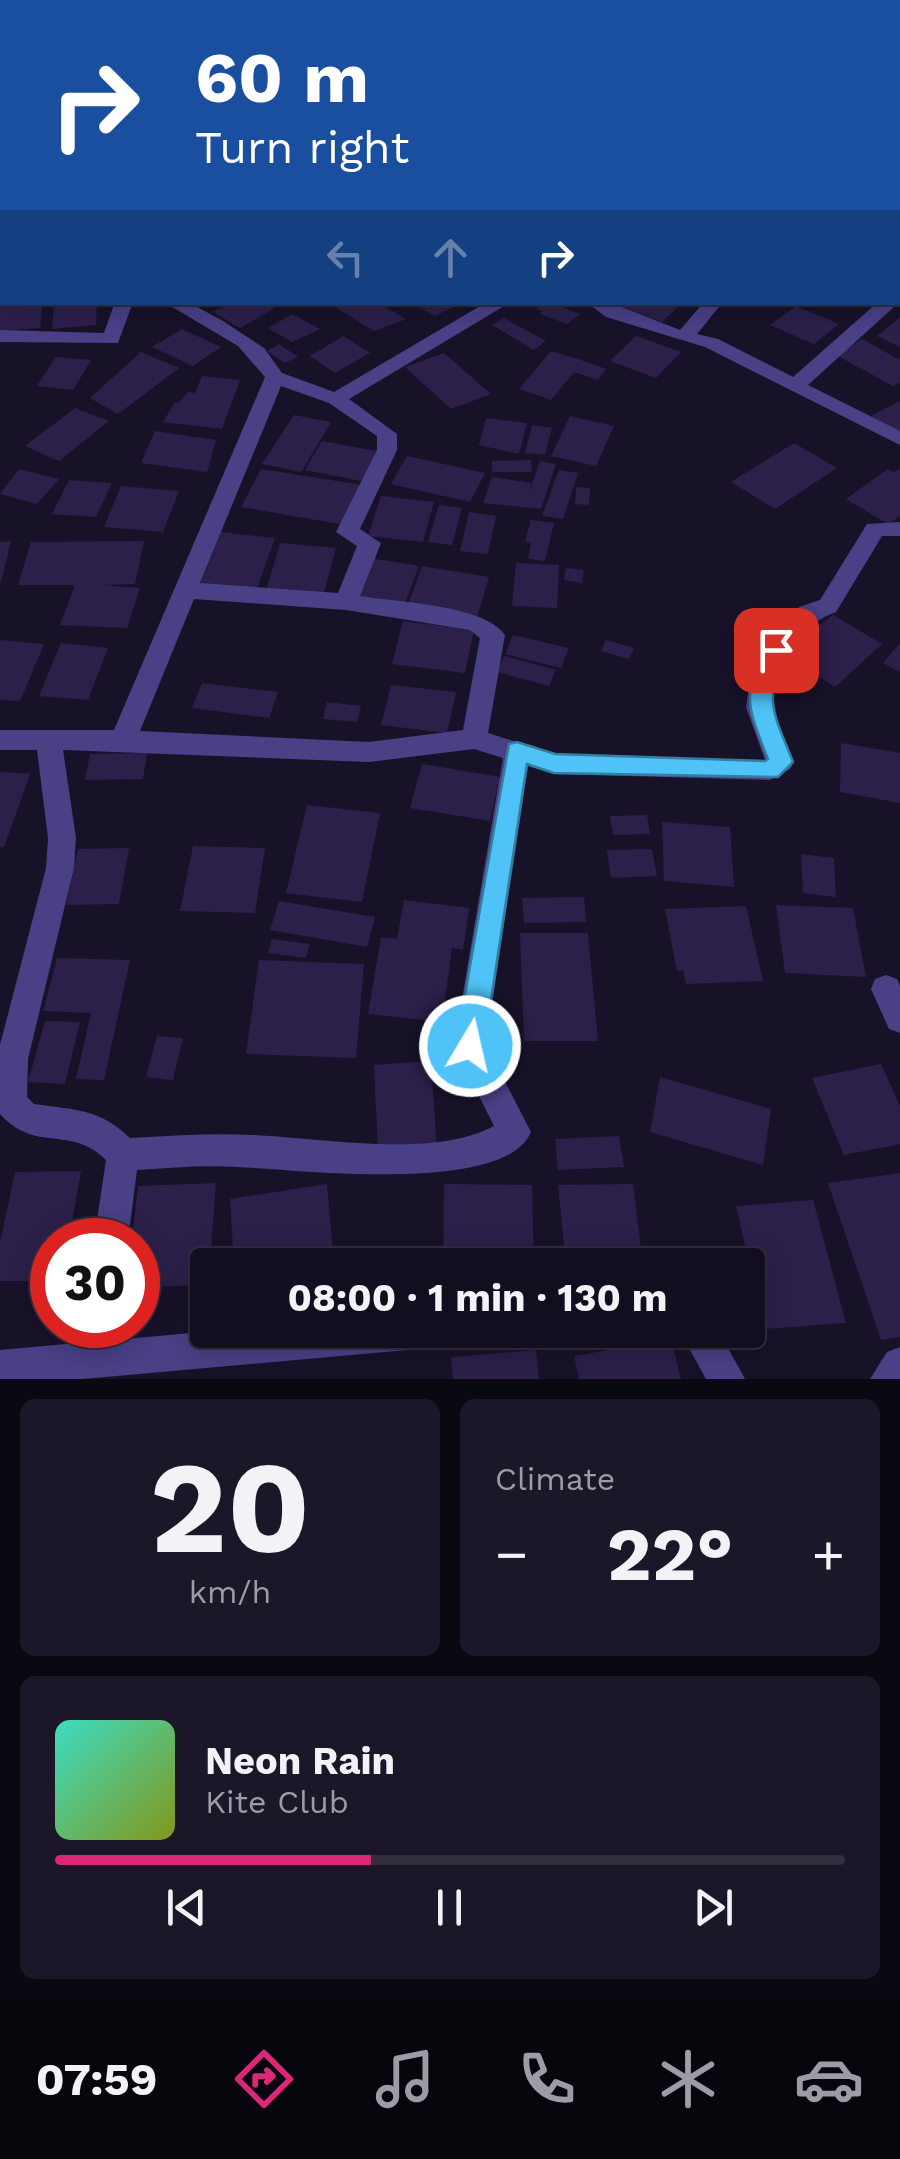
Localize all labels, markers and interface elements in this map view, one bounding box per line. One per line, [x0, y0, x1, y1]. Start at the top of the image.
text: 60 m [195, 37, 369, 119]
icon: right [30, 40, 160, 170]
text: Turn right [195, 121, 409, 174]
icon: left [318, 230, 373, 285]
icon: ahead [423, 230, 478, 285]
icon: right [528, 230, 583, 285]
pin [734, 608, 819, 693]
icon: arrive [749, 623, 804, 678]
position arrow [418, 994, 522, 1098]
speed limit sign: 30 [30, 1218, 160, 1348]
text: 08:00 · 1 min · 130 m [287, 1276, 668, 1320]
text: 20 [149, 1431, 311, 1584]
text: Climate [495, 1460, 615, 1498]
text: 22° [607, 1510, 733, 1598]
text: − [495, 1522, 528, 1586]
text: + [812, 1522, 845, 1586]
text: km/h [189, 1573, 271, 1611]
text: Neon Rain [205, 1739, 395, 1783]
text: Kite Club [205, 1783, 349, 1821]
icon: previous [159, 1880, 214, 1935]
icon: pause [422, 1880, 477, 1935]
icon: next [686, 1880, 741, 1935]
icon: directions [229, 2044, 299, 2114]
icon: music [370, 2044, 440, 2114]
icon: phone [512, 2044, 582, 2114]
icon: climate [653, 2044, 723, 2114]
icon: car [794, 2044, 864, 2114]
text: 07:59 [36, 2053, 158, 2106]

